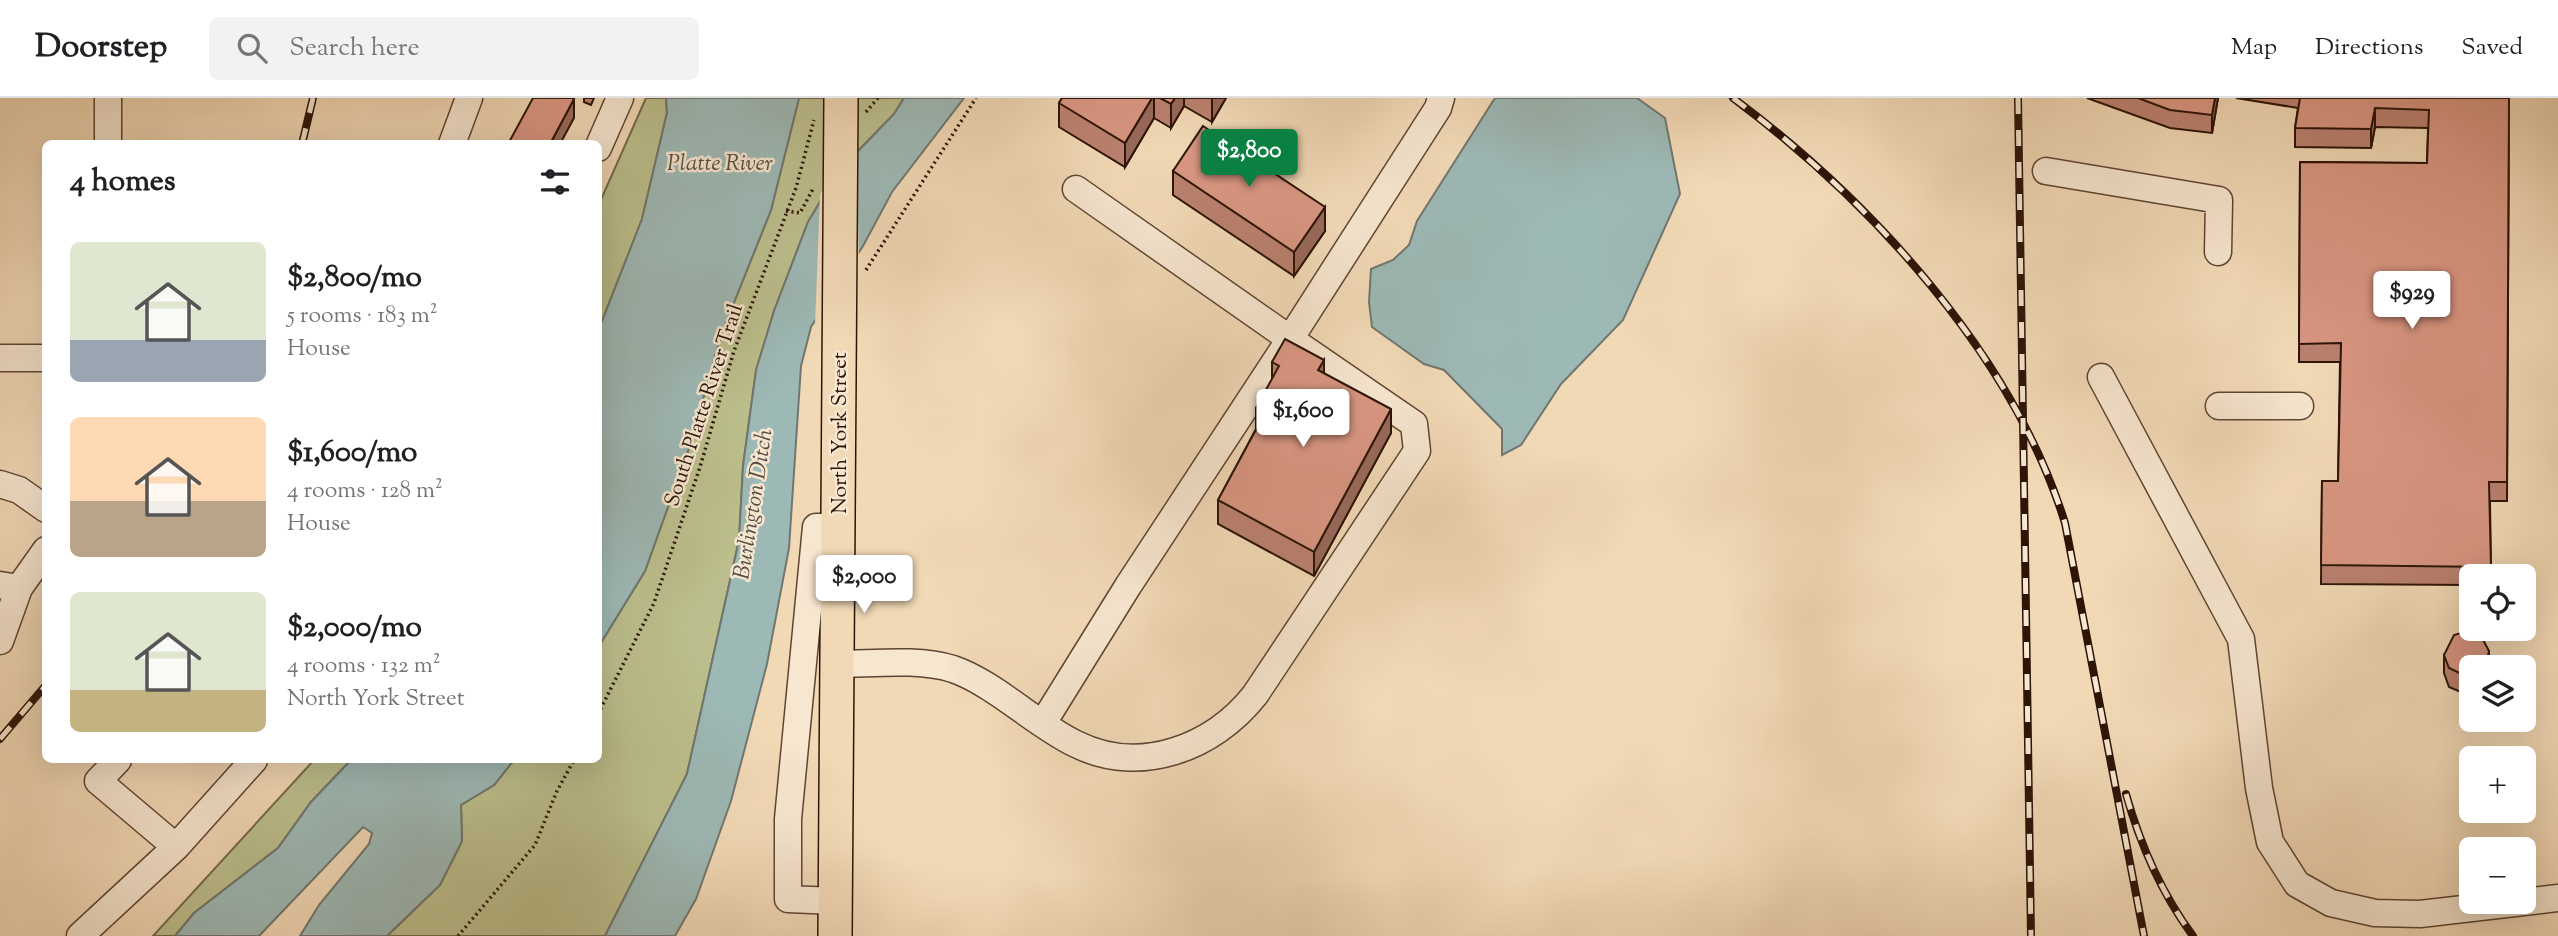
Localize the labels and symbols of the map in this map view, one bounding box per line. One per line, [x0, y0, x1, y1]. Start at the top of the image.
pin: $2,800 [1192, 130, 1306, 189]
water label: Platte River [667, 148, 773, 181]
pin: $929 [2371, 272, 2453, 331]
street label: South Platte River Trail [658, 300, 752, 511]
street label: North York Street [826, 352, 856, 514]
pin: $1,600 [1246, 390, 1360, 449]
water label: Burlington Ditch [726, 427, 783, 582]
pin: $2,000 [807, 556, 921, 615]

